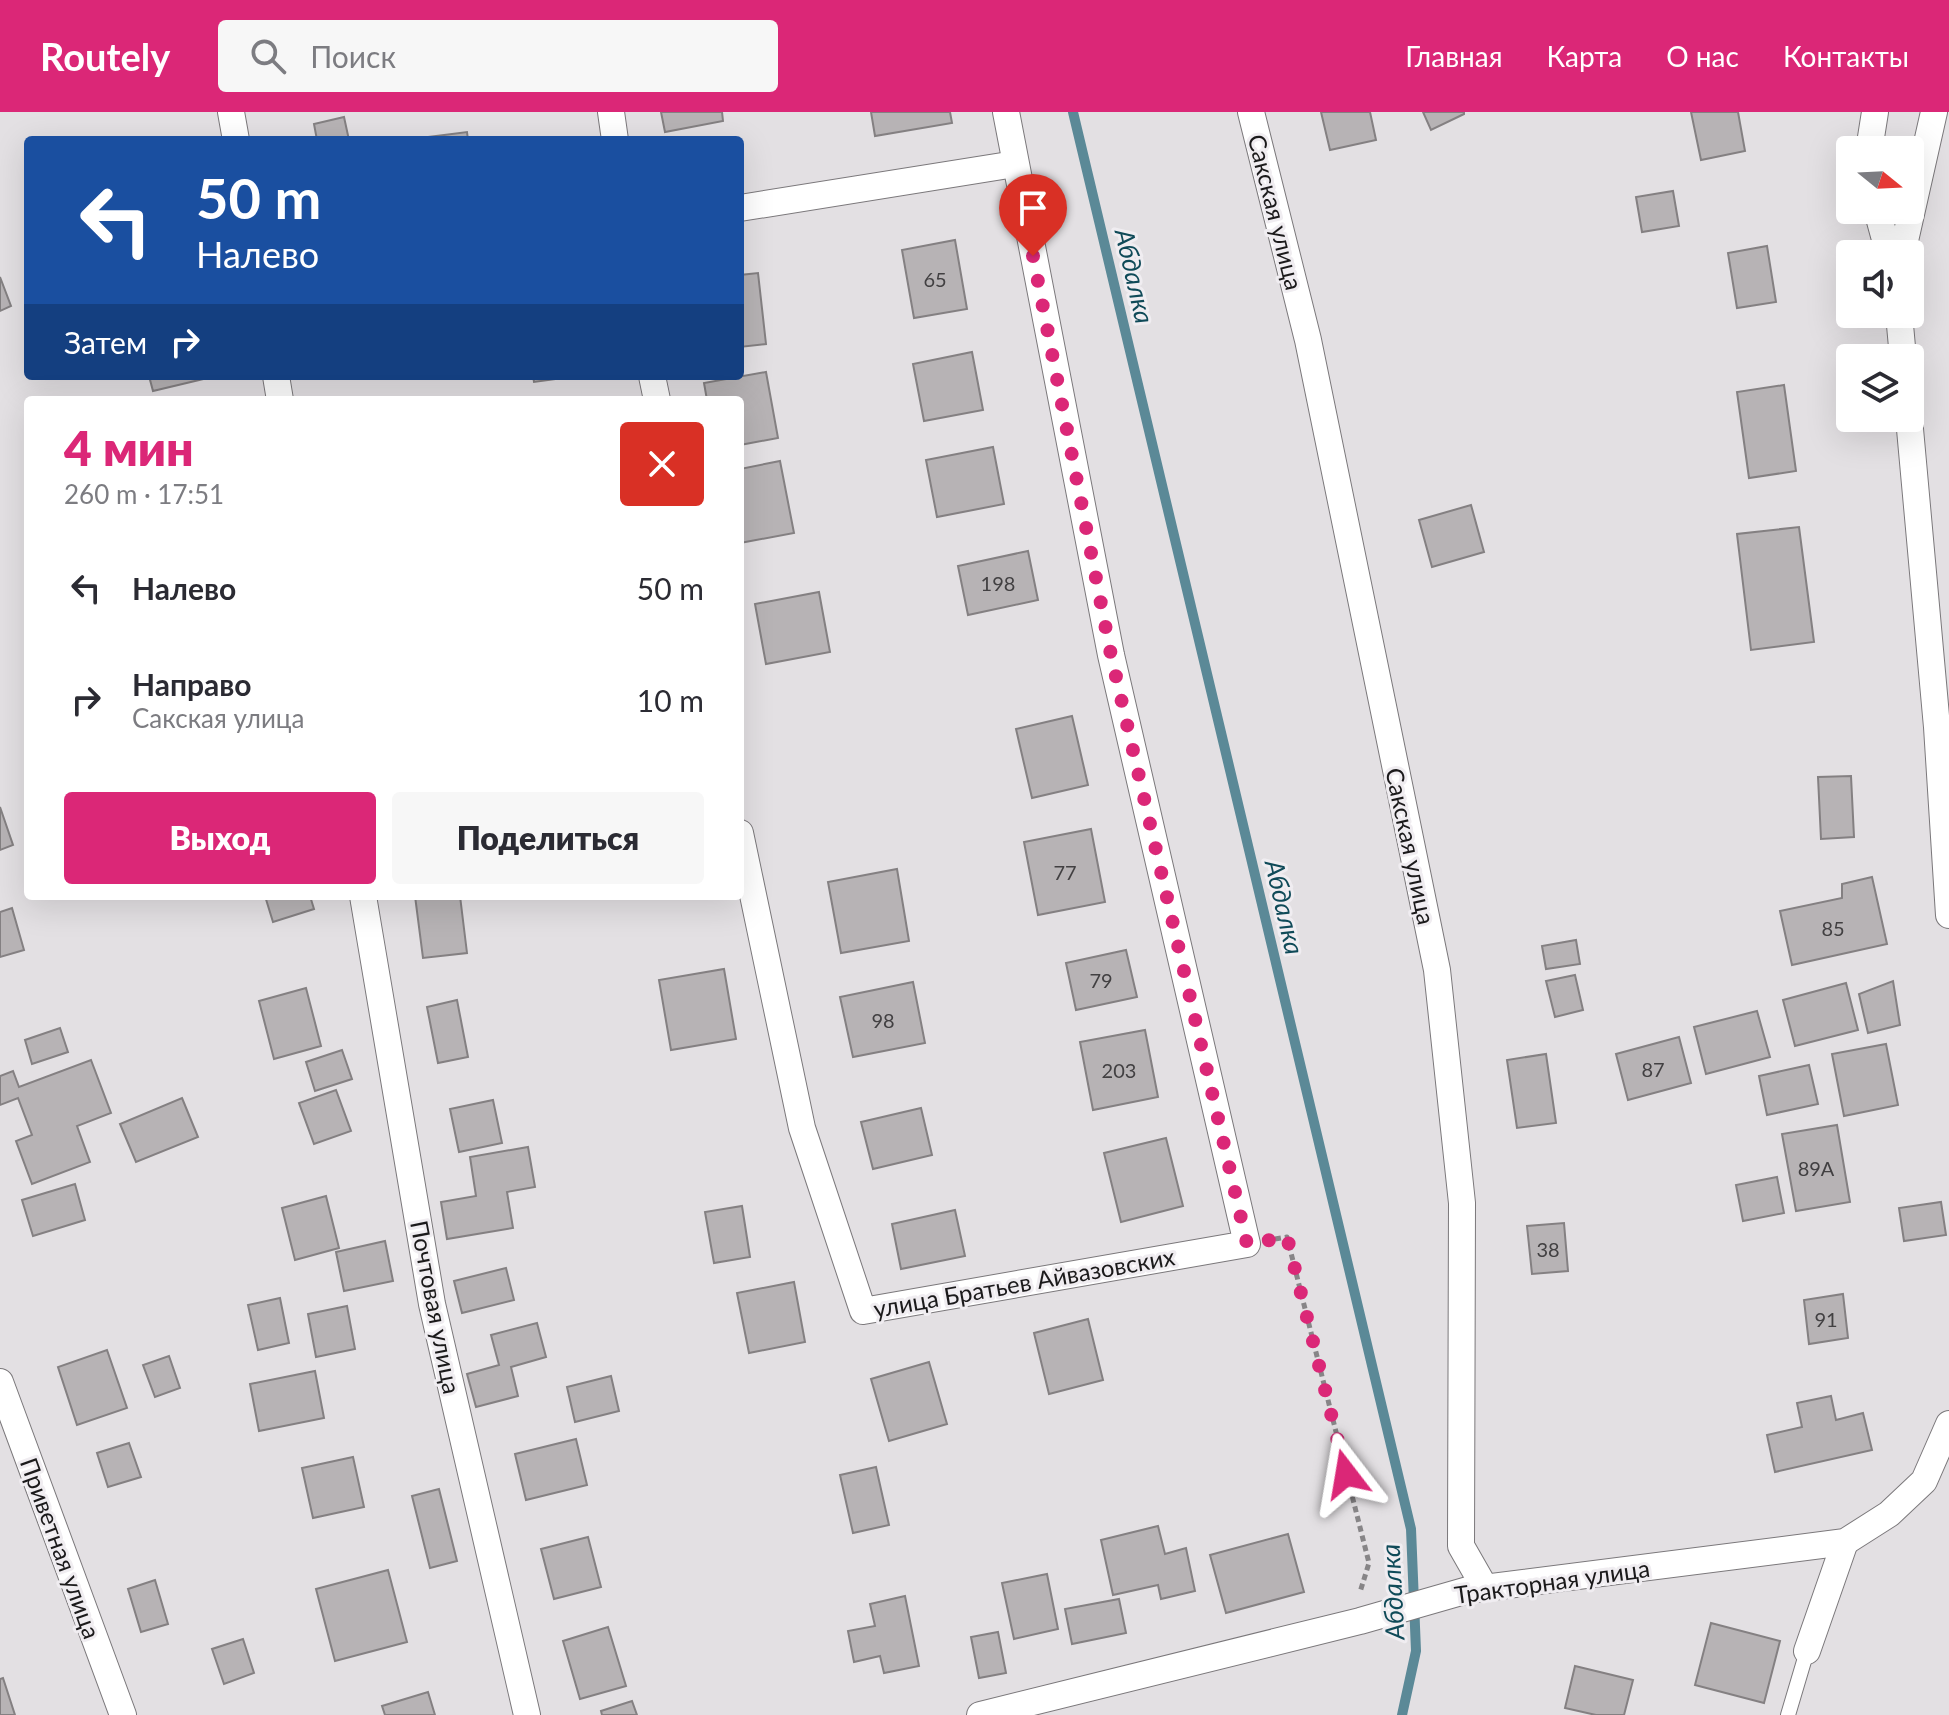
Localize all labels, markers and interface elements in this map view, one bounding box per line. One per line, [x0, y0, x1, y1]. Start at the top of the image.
search box [218, 20, 778, 92]
text: Routely [40, 33, 170, 79]
icon: search [246, 34, 290, 78]
text: Поиск [310, 38, 396, 74]
text: Главная [1405, 39, 1503, 73]
text: Карта [1547, 39, 1622, 73]
text: О нас [1666, 39, 1739, 73]
text: Контакты [1783, 39, 1909, 73]
street label: Сакская улица [1243, 131, 1309, 293]
north arrow [1836, 136, 1924, 224]
map controls [1836, 136, 1924, 432]
text: 50 m [196, 164, 321, 231]
icon: left [64, 168, 168, 272]
pin [999, 174, 1067, 256]
icon: arrive [1011, 186, 1055, 230]
water label: Абдалка [1108, 225, 1161, 327]
text: Налево [196, 232, 319, 276]
button: sound [1836, 240, 1924, 328]
house number: 65 [923, 267, 947, 291]
icon: right [163, 320, 207, 364]
text: Затем [64, 324, 147, 360]
button: layers [1836, 344, 1924, 432]
text: 4 мин [64, 419, 194, 476]
button: close [620, 422, 704, 506]
text: 260 m · 17:51 [64, 478, 224, 510]
icon: left [64, 566, 108, 610]
text: Налево [132, 570, 236, 606]
text: 50 m [637, 570, 704, 606]
house number: 198 [981, 571, 1015, 595]
text: Направо [132, 666, 252, 702]
icon: right [64, 678, 108, 722]
text: 10 m [637, 682, 704, 718]
text: Сакская улица [132, 702, 305, 734]
street label: Сакская улица [1380, 765, 1442, 927]
button: Выход [64, 792, 376, 884]
button: Поделиться [392, 792, 704, 884]
water label: Абдалка [1258, 856, 1311, 958]
house number: 77 [1053, 860, 1077, 884]
house number: 85 [1821, 916, 1845, 940]
house number: 79 [1089, 968, 1113, 992]
house number: 98 [871, 1008, 895, 1032]
house number: 87 [1641, 1057, 1665, 1081]
house number: 203 [1102, 1058, 1136, 1082]
house number: 89А [1798, 1156, 1835, 1180]
street label: Почтовая улица [405, 1218, 467, 1396]
house number: 38 [1536, 1237, 1560, 1261]
street label: улица Братьев Айвазовских [871, 1241, 1177, 1323]
house number: 91 [1814, 1307, 1838, 1331]
position arrow [1304, 1432, 1388, 1516]
street label: Приветная улица [15, 1454, 107, 1642]
water label: Абдалка [1374, 1543, 1411, 1642]
street label: Тракторная улица [1452, 1553, 1652, 1609]

